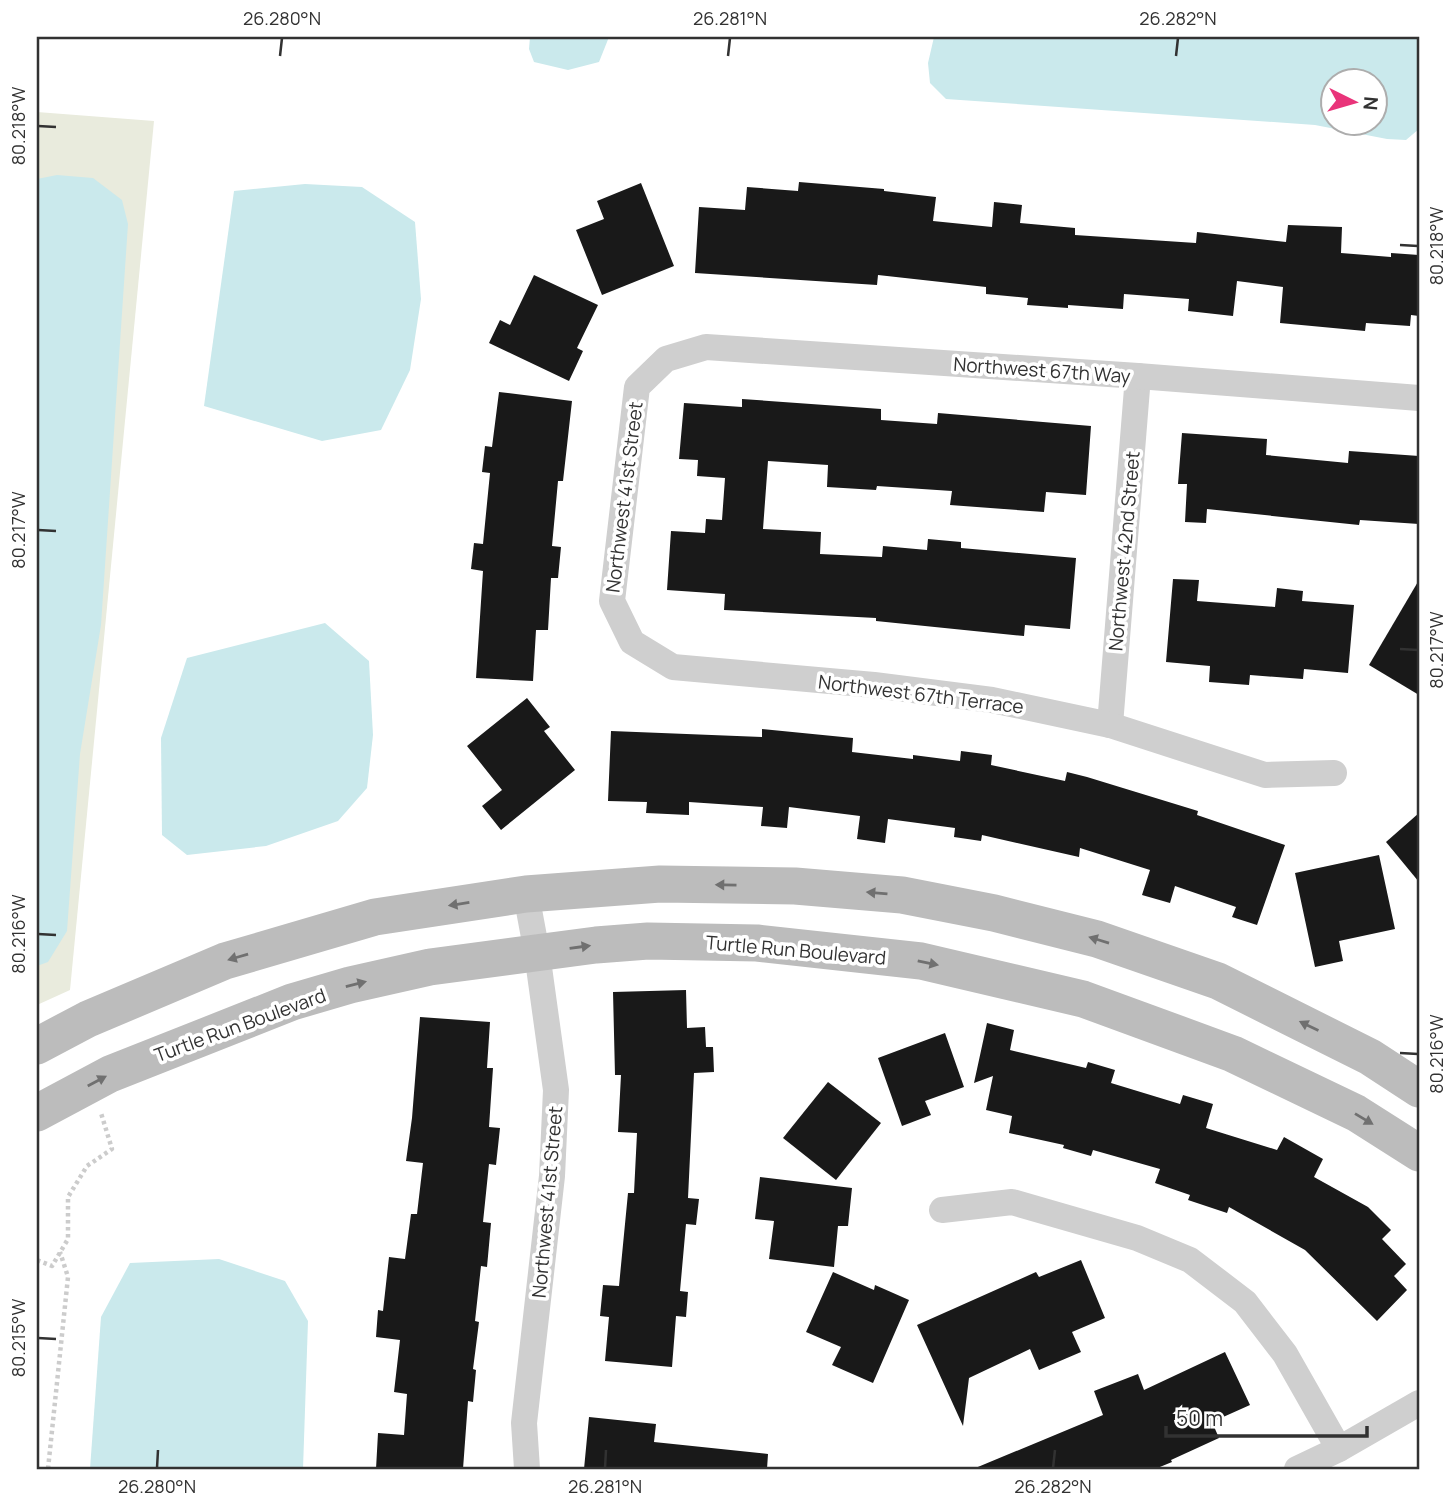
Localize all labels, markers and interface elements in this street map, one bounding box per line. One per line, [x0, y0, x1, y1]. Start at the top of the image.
text: 26.280°N [243, 6, 321, 30]
text: 26.281°N [693, 6, 767, 30]
text: 26.282°N [1139, 6, 1217, 30]
north arrow [1320, 66, 1390, 136]
text: 80.218°W [6, 87, 30, 165]
text: N [1357, 96, 1384, 111]
text: 80.218°W [1424, 207, 1448, 285]
street label: Northwest 67th Way [952, 351, 1132, 389]
street label: Northwest 41st Street [599, 400, 649, 594]
street label: Northwest 42nd Street [1102, 450, 1146, 652]
text: 80.217°W [6, 491, 30, 569]
text: 80.217°W [1424, 611, 1448, 689]
street label: Northwest 67th Terrace [817, 668, 1025, 720]
one-way arrow [715, 879, 737, 891]
one-way arrow [865, 887, 887, 898]
text: 80.216°W [6, 894, 30, 974]
one-way arrow [447, 899, 469, 910]
street label: Turtle Run Boulevard [705, 929, 887, 971]
one-way arrow [1088, 935, 1109, 945]
one-way arrow [569, 941, 591, 952]
one-way arrow [227, 953, 248, 963]
one-way arrow [917, 958, 939, 969]
one-way arrow [345, 978, 367, 989]
street label: Turtle Run Boulevard [151, 982, 329, 1068]
text: 80.216°W [1424, 1014, 1448, 1094]
one-way arrow [1299, 1021, 1319, 1032]
one-way arrow [87, 1075, 107, 1087]
street label: Northwest 41st Street [526, 1105, 568, 1299]
one-way arrow [1354, 1112, 1373, 1125]
text: 80.215°W [6, 1299, 30, 1377]
scale bar [1166, 1394, 1367, 1438]
text: 50 m [1176, 1404, 1223, 1432]
text: 26.280°N [118, 1474, 196, 1498]
text: 26.281°N [568, 1474, 642, 1498]
text: 26.282°N [1014, 1474, 1092, 1498]

